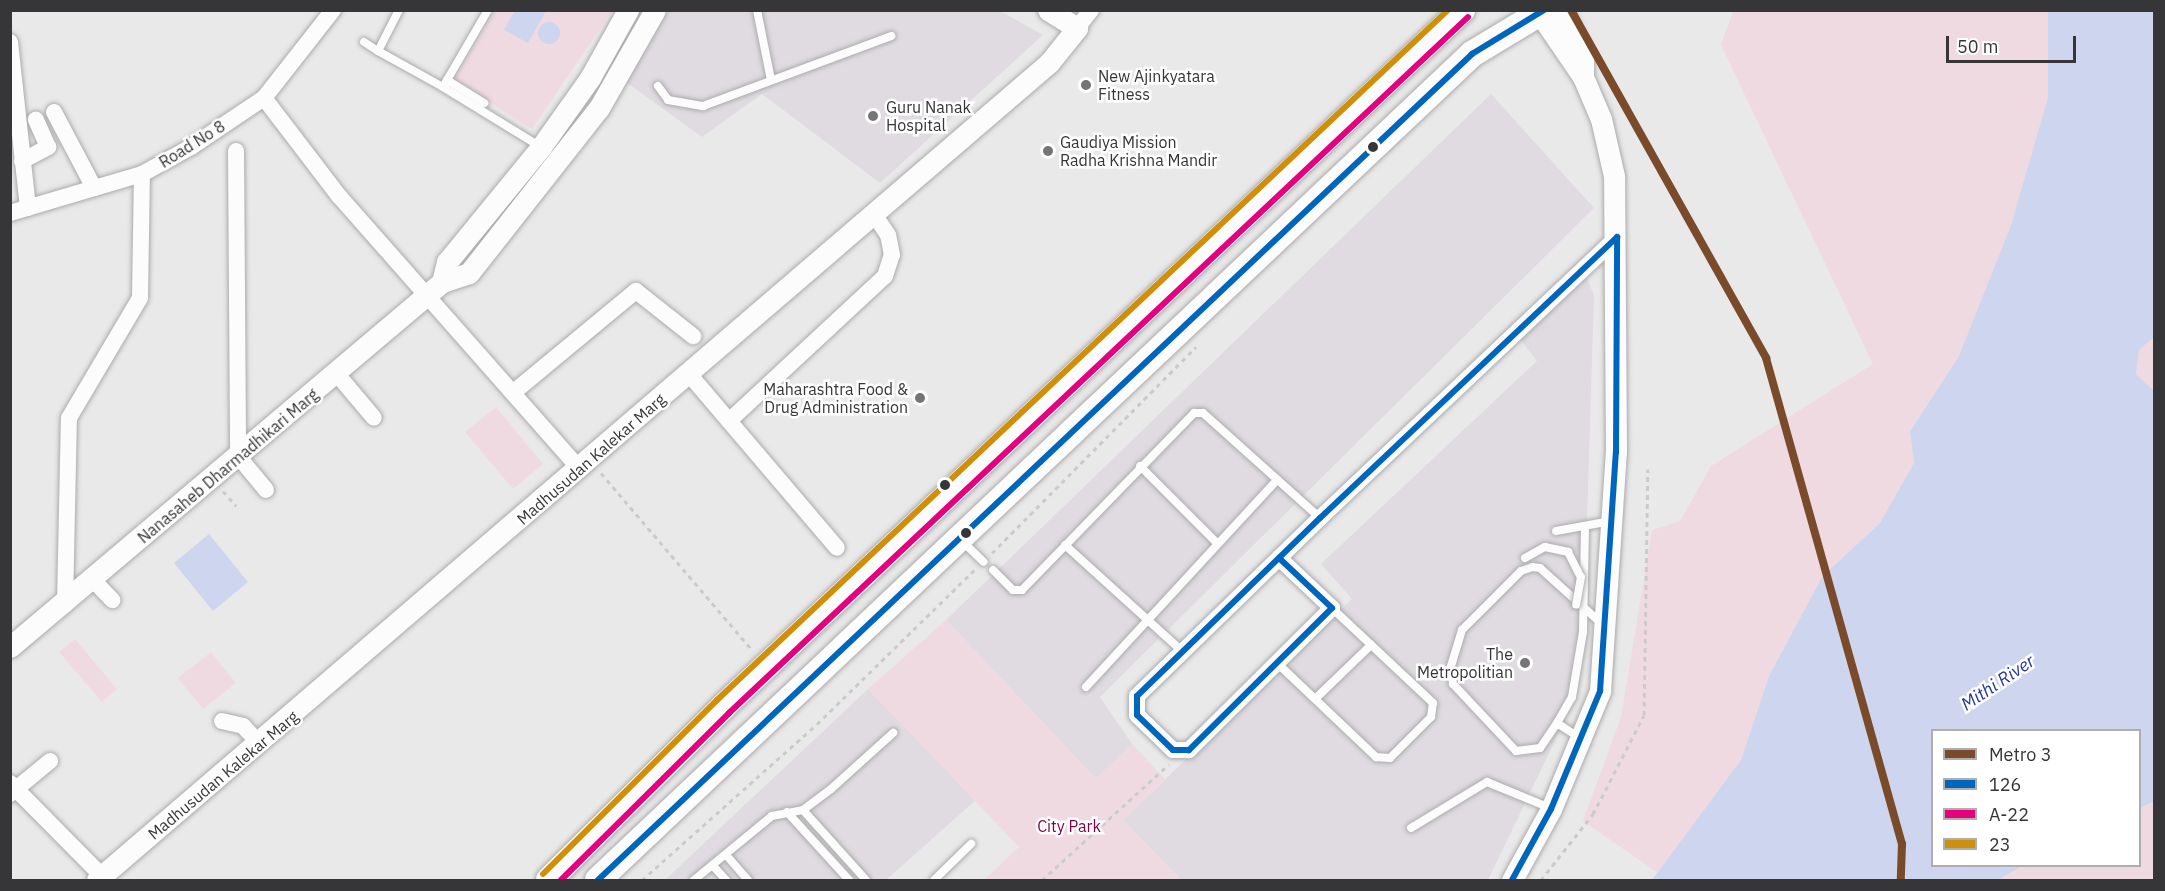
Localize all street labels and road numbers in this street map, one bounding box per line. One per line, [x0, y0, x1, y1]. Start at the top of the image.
street label: Road No 8 [155, 116, 229, 172]
street label: Nanasaheb Dharmadhikari Marg [134, 385, 322, 547]
street label: Madhusudan Kalekar Marg [513, 389, 669, 529]
street label: Madhusudan Kalekar Marg [144, 707, 302, 843]

